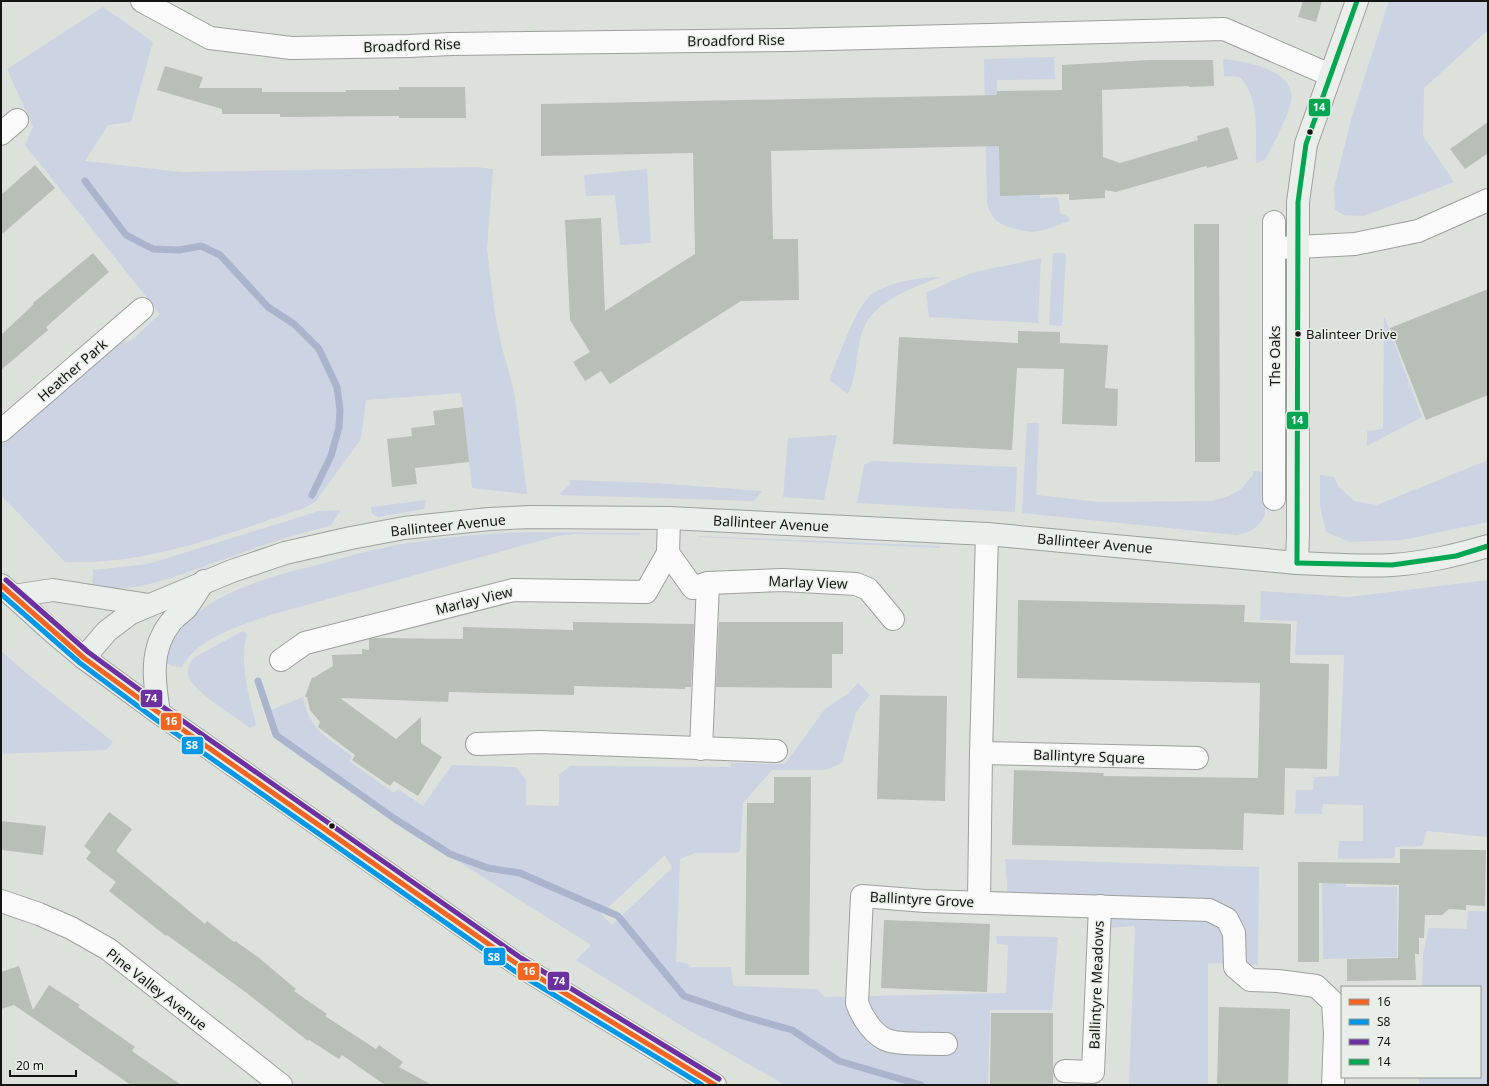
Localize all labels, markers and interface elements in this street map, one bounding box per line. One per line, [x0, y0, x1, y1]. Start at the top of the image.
street label: Broadford Rise [687, 30, 785, 50]
street label: Broadford Rise [363, 34, 461, 56]
line badge: 14 [1308, 98, 1331, 117]
text: 14 [1313, 99, 1326, 114]
unlabelled marker [1305, 127, 1315, 137]
street label: The Oaks [1265, 325, 1284, 386]
place label: Balinteer Drive [1306, 325, 1397, 343]
marker: Balinteer Drive [1293, 329, 1303, 339]
street label: Heather Park [33, 334, 111, 406]
line badge: 14 [1286, 411, 1309, 430]
text: 14 [1291, 412, 1304, 427]
street label: Ballinteer Avenue [389, 509, 507, 541]
street label: Ballinteer Avenue [713, 510, 829, 536]
street label: Ballinteer Avenue [1036, 528, 1154, 558]
street label: Marlay View [768, 571, 848, 593]
street label: Marlay View [433, 581, 515, 619]
line badge: 74 [140, 689, 163, 708]
text: 74 [145, 690, 158, 705]
line badge: 16 [160, 712, 182, 731]
text: 16 [165, 713, 177, 728]
line badge: S8 [181, 736, 204, 755]
text: S8 [186, 737, 198, 752]
street label: Ballintyre Square [1033, 745, 1145, 767]
unlabelled marker [327, 821, 337, 831]
street label: Ballintyre Grove [869, 887, 975, 911]
street label: Ballintyre Meadows [1084, 920, 1108, 1050]
street label: Pine Valley Avenue [103, 944, 211, 1034]
line badge: S8 [483, 947, 506, 966]
text: S8 [488, 949, 500, 964]
line badge: 16 [517, 962, 540, 981]
text: 16 [523, 963, 535, 978]
line badge: 74 [547, 971, 570, 991]
text: 74 [553, 973, 566, 988]
legend [1341, 986, 1481, 1078]
text: 16 [1377, 993, 1391, 1010]
text: S8 [1377, 1013, 1391, 1030]
text: 74 [1377, 1033, 1391, 1050]
scale bar [10, 1052, 76, 1078]
text: 14 [1377, 1053, 1391, 1070]
text: 20 m [16, 1057, 44, 1074]

